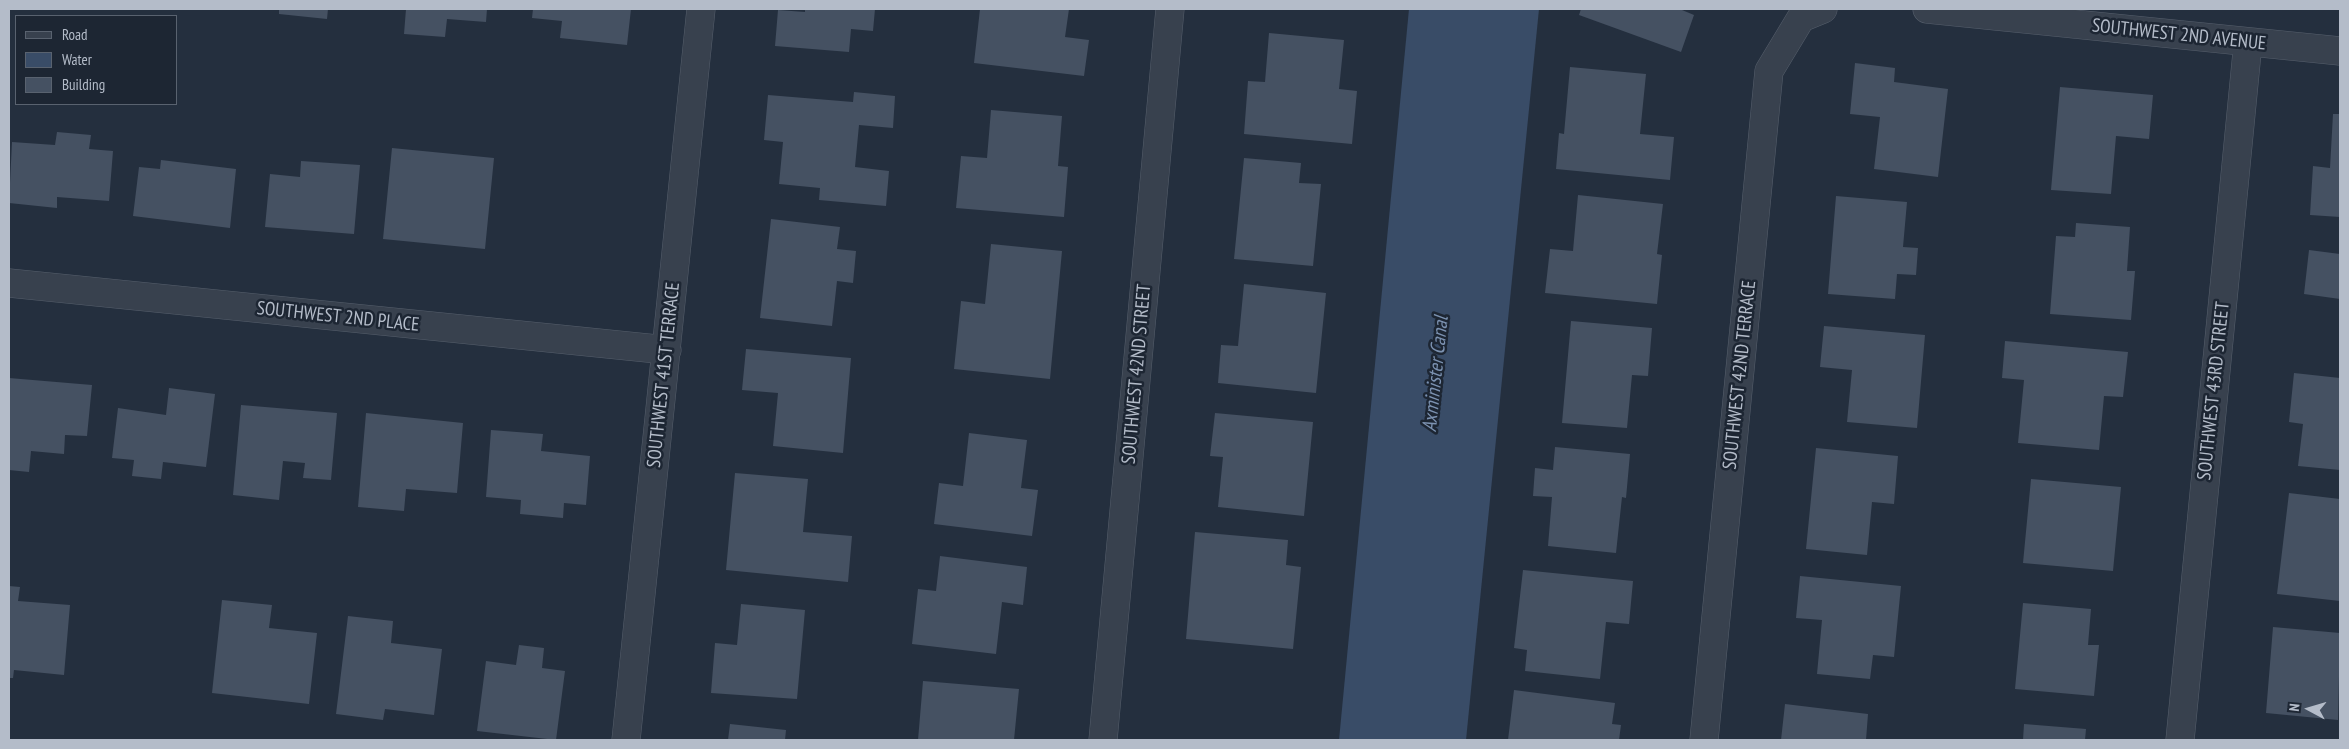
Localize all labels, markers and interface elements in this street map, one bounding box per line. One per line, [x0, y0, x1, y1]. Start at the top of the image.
legend [15, 15, 178, 105]
street label: SOUTHWEST 2ND AVENUE [2091, 15, 2267, 55]
text: Road [62, 25, 88, 44]
text: Water [62, 50, 92, 69]
text: Building [62, 75, 105, 94]
street label: SOUTHWEST 42ND TERRACE [1719, 279, 1761, 471]
street label: SOUTHWEST 41ST TERRACE [643, 281, 685, 469]
street label: SOUTHWEST 42ND STREET [1118, 283, 1156, 465]
street label: SOUTHWEST 2ND PLACE [256, 297, 420, 337]
street label: SOUTHWEST 43RD STREET [2193, 301, 2235, 481]
water label: Axminister Canal [1418, 315, 1454, 433]
north arrow [2284, 684, 2334, 734]
text: N [2285, 703, 2303, 712]

